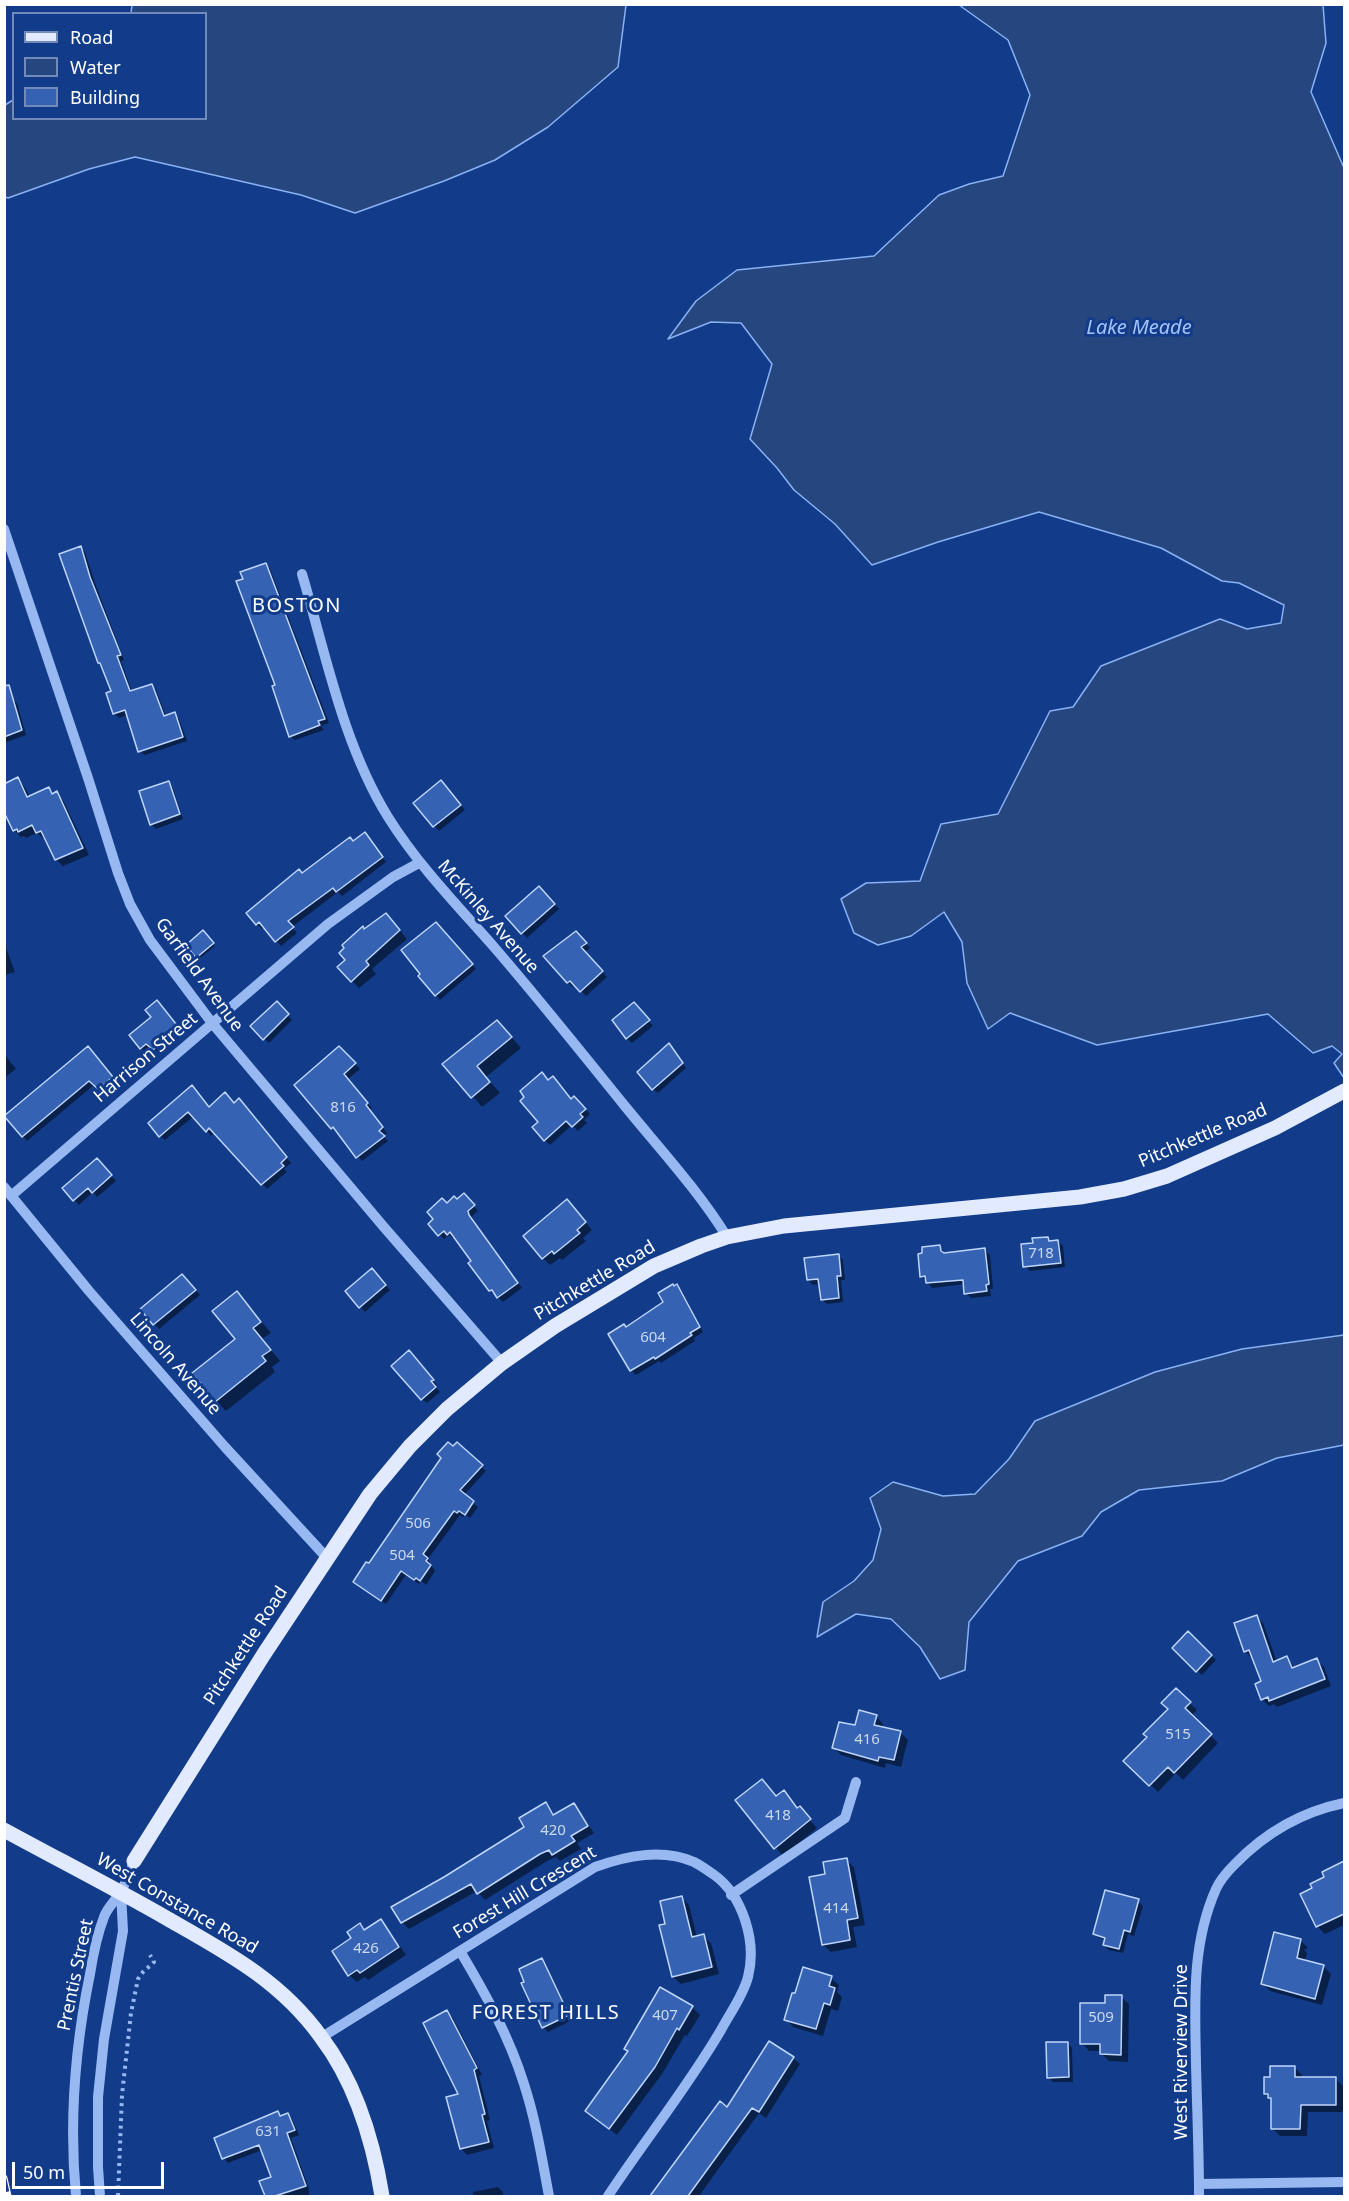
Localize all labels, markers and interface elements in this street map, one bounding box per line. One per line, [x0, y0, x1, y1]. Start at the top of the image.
legend [12, 12, 207, 120]
text: Road [70, 25, 113, 49]
text: Water [70, 55, 121, 79]
text: Building [70, 85, 140, 109]
water label: Lake Meade [1086, 316, 1192, 340]
district label: BOSTON [252, 594, 342, 618]
street label: McKinley Avenue [433, 856, 543, 978]
street label: Garfield Avenue [151, 914, 247, 1036]
street label: Harrison Street [90, 1008, 202, 1108]
house number: 816 [330, 1099, 356, 1117]
street label: Pitchkettle Road [1136, 1099, 1270, 1173]
street label: Pitchkettle Road [531, 1236, 659, 1326]
house number: 718 [1028, 1245, 1054, 1263]
street label: Lincoln Avenue [125, 1308, 225, 1420]
house number: 604 [640, 1329, 666, 1347]
house number: 506 [405, 1515, 431, 1533]
house number: 504 [389, 1547, 415, 1565]
street label: Pitchkettle Road [200, 1583, 292, 1709]
house number: 515 [1165, 1726, 1191, 1744]
house number: 416 [854, 1731, 880, 1749]
house number: 418 [765, 1807, 791, 1825]
house number: 420 [540, 1822, 566, 1840]
street label: Forest Hill Crescent [450, 1842, 600, 1944]
street label: West Constance Road [92, 1849, 262, 1959]
house number: 414 [823, 1900, 849, 1918]
street label: Prentis Street [54, 1917, 98, 2033]
house number: 426 [353, 1940, 379, 1958]
street label: West Riverview Drive [1171, 1964, 1193, 2140]
district label: FOREST HILLS [472, 2001, 620, 2025]
house number: 407 [652, 2007, 678, 2025]
house number: 509 [1088, 2009, 1114, 2027]
house number: 631 [255, 2123, 281, 2141]
scale bar [15, 2150, 166, 2188]
text: 50 m [23, 2160, 65, 2184]

